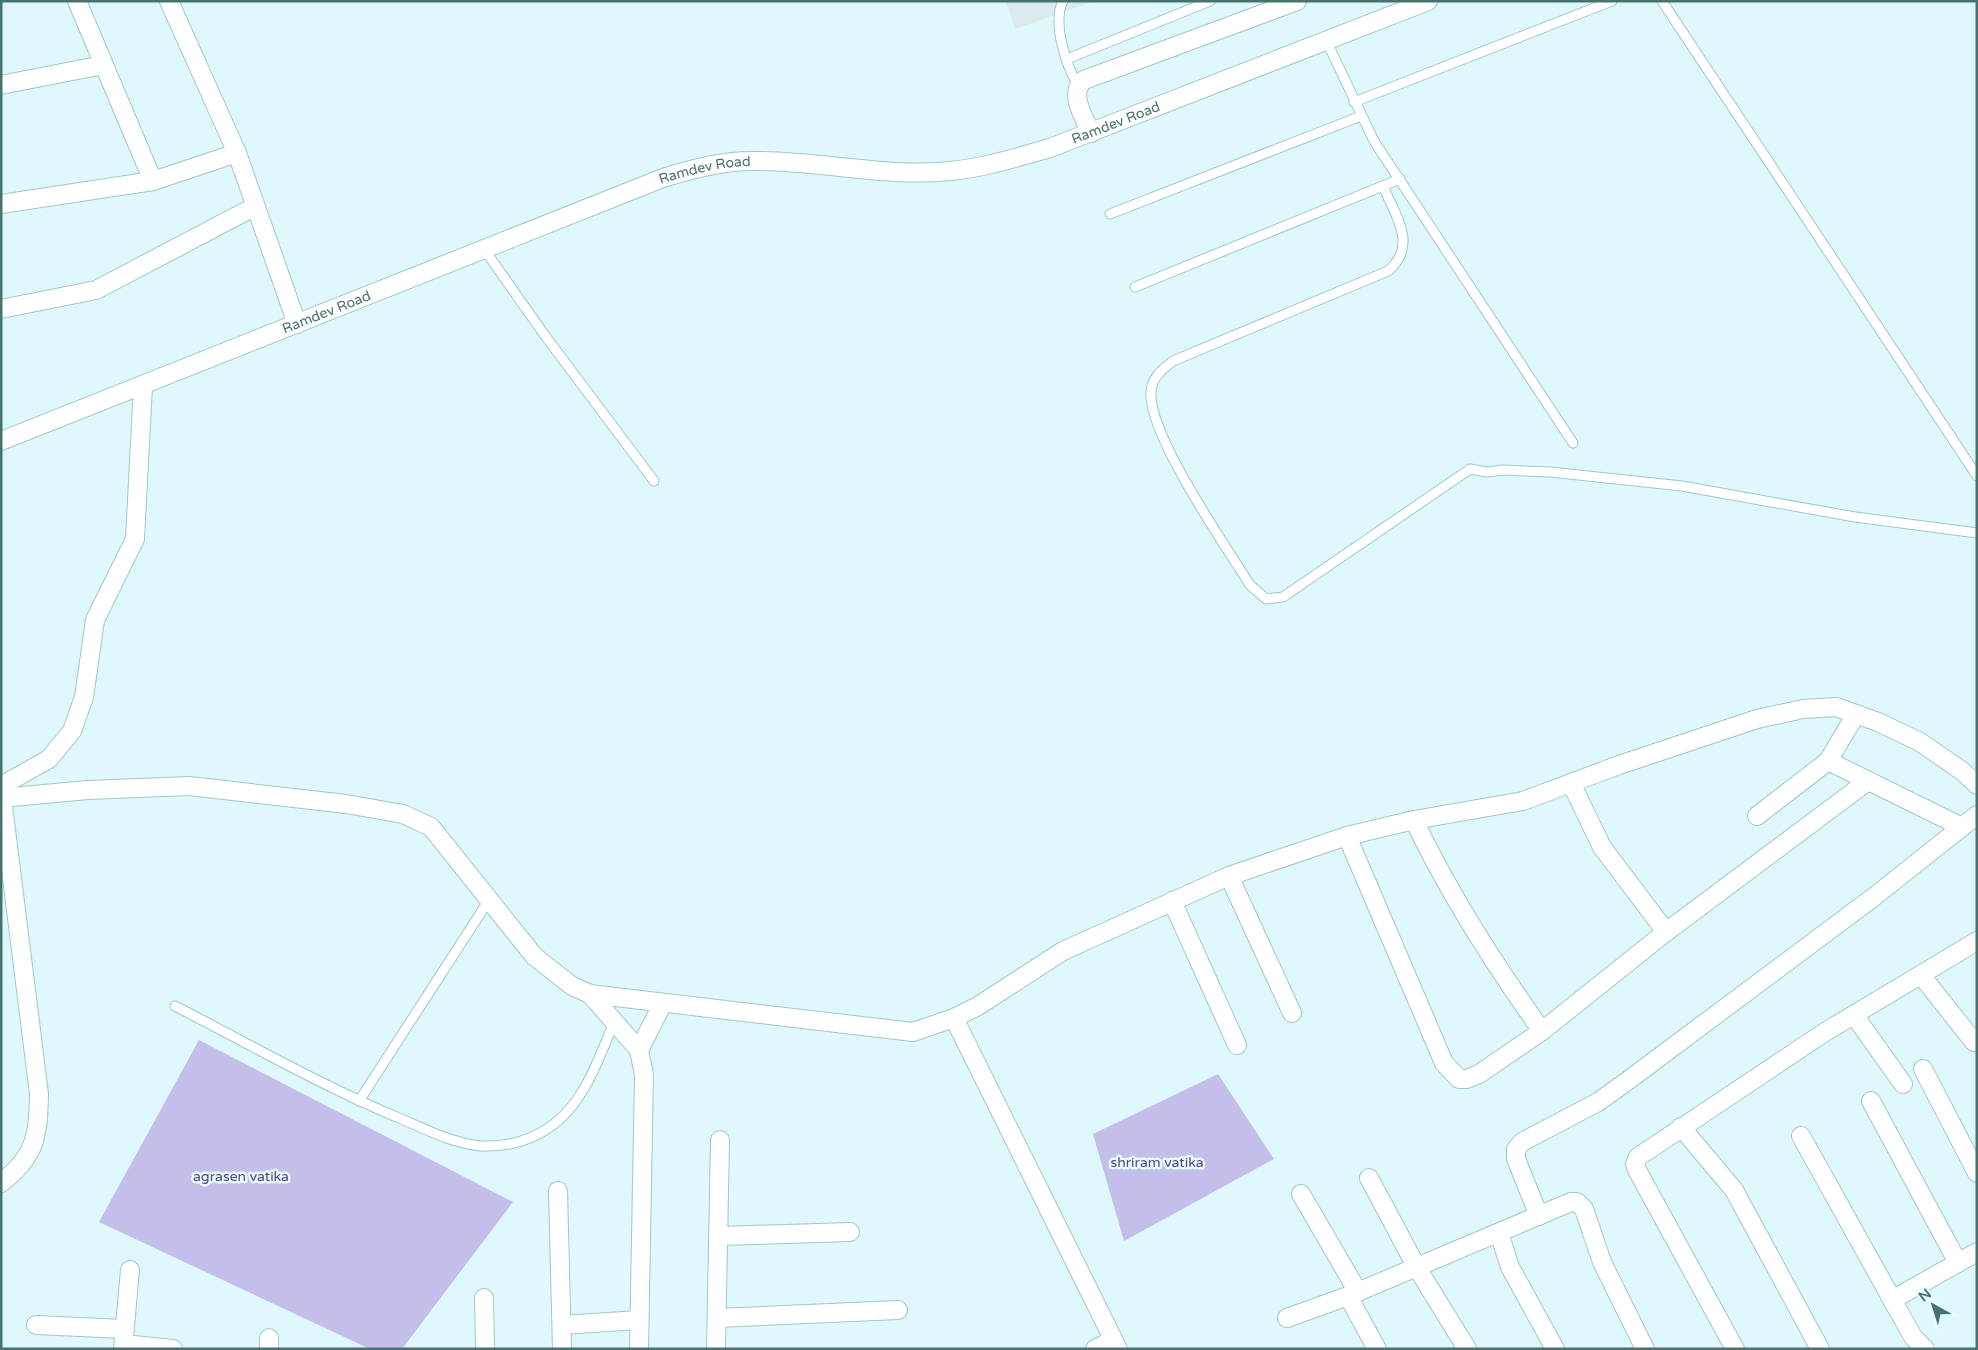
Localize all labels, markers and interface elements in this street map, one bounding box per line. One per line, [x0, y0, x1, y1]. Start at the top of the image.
street label: Ramdev Road [1069, 98, 1163, 148]
street label: Ramdev Road [657, 153, 751, 188]
street label: Ramdev Road [280, 287, 373, 337]
park label: shriram vatika [1110, 1154, 1204, 1171]
park label: agrasen vatika [193, 1168, 289, 1185]
north arrow [1908, 1280, 1958, 1330]
text: N [1915, 1285, 1935, 1305]

